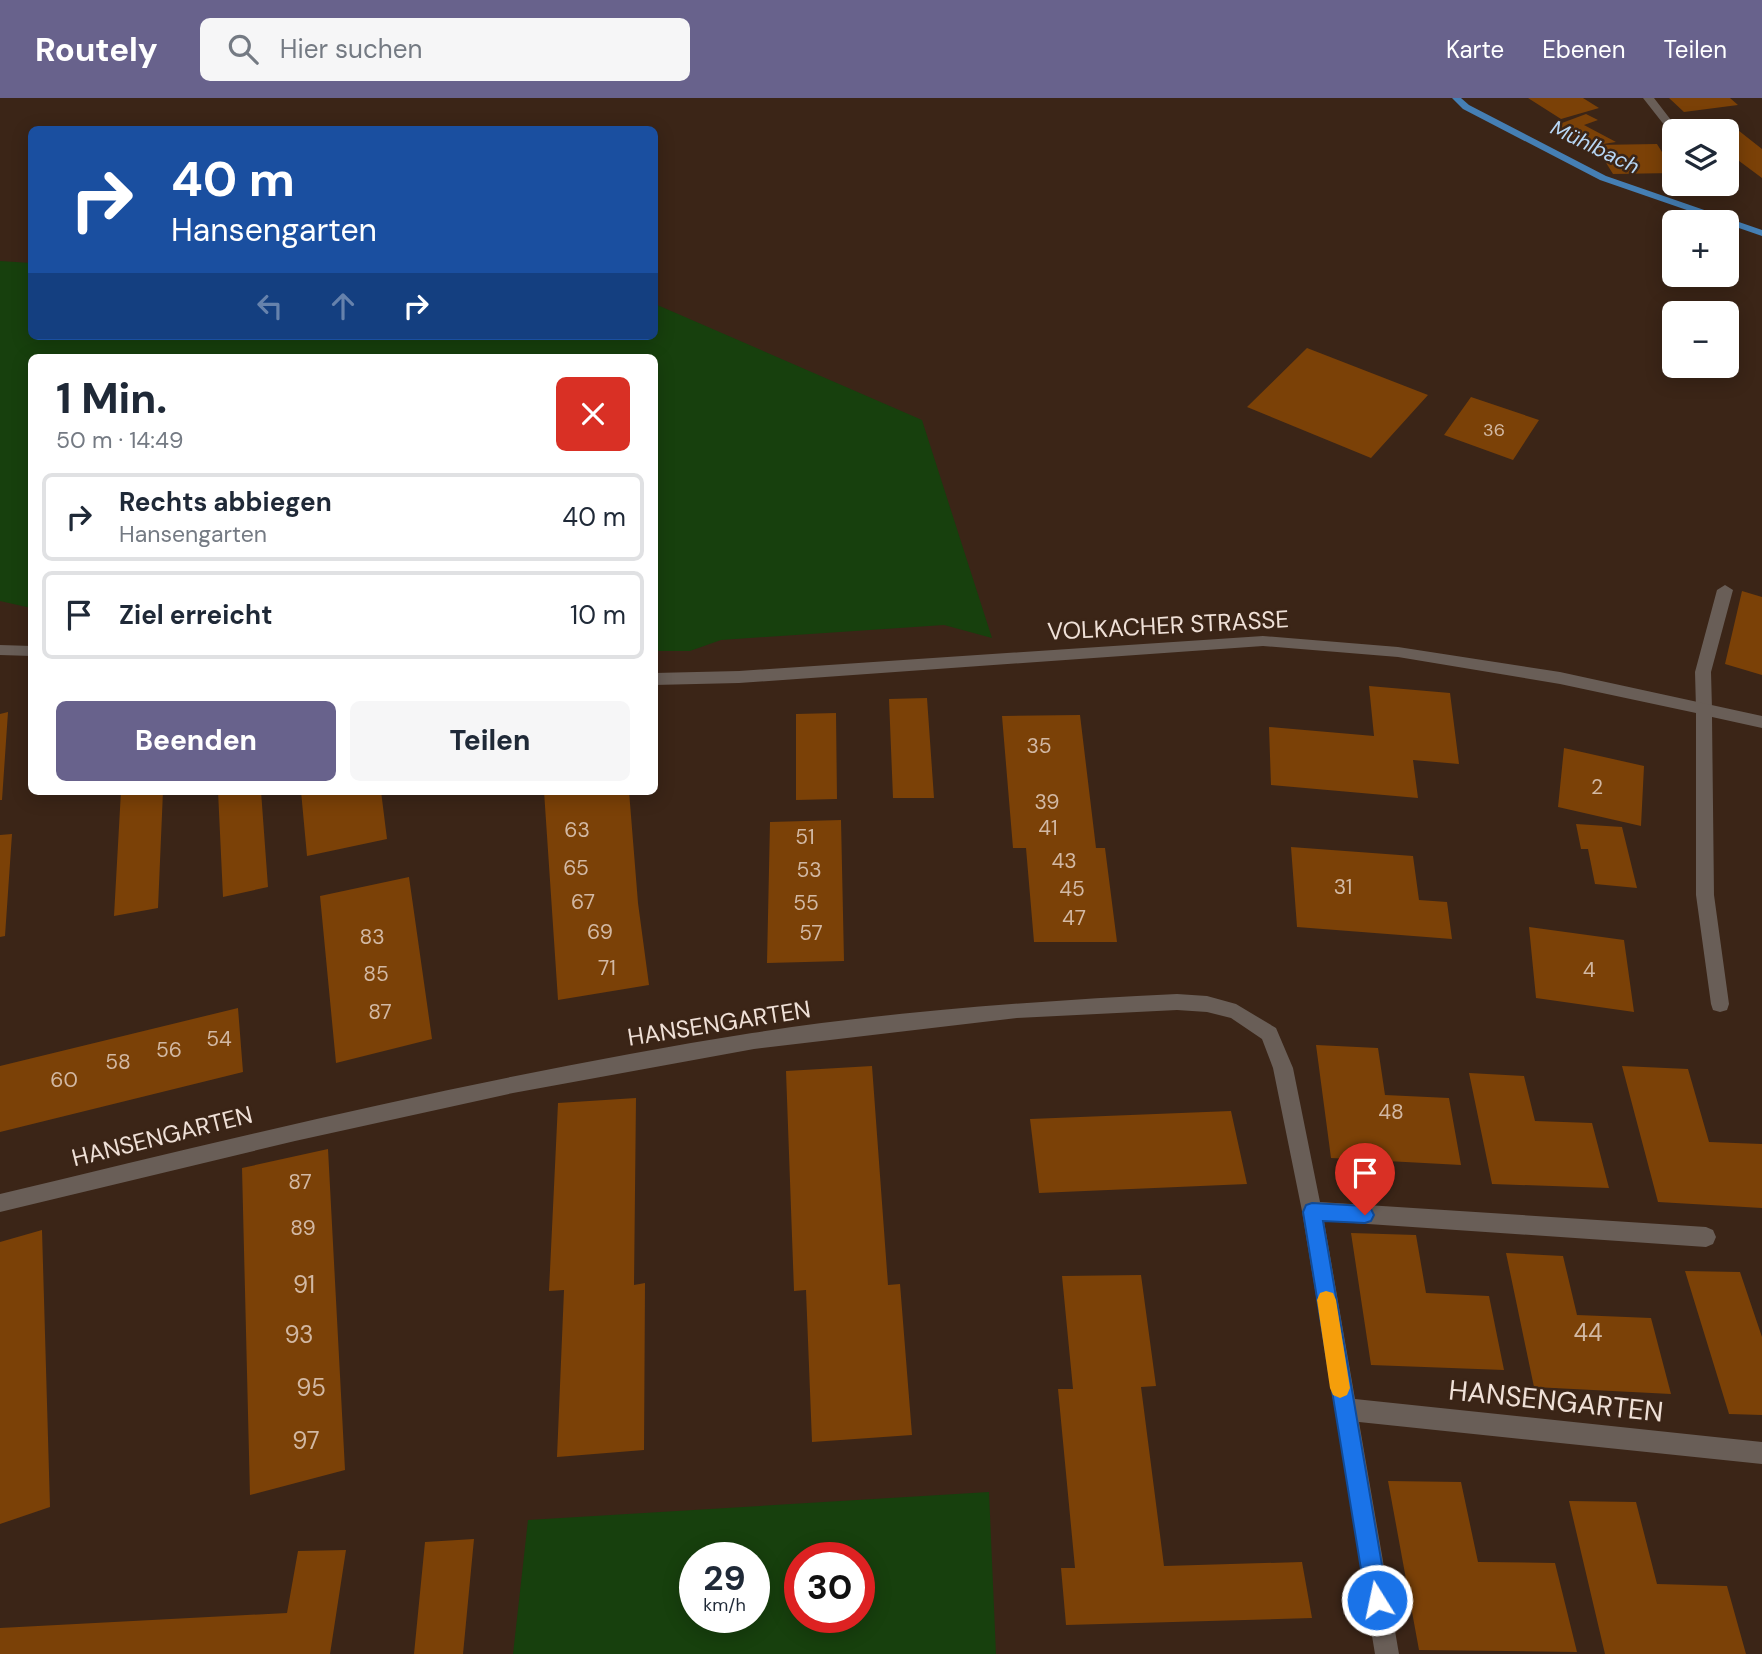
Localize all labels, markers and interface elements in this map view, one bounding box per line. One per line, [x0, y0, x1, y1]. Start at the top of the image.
search box [200, 18, 690, 81]
text: Routely [35, 28, 158, 71]
icon: search [224, 30, 262, 68]
text: Hier suchen [280, 32, 423, 66]
text: Karte [1446, 34, 1504, 65]
text: Ebenen [1542, 34, 1626, 65]
text: Teilen [1664, 34, 1727, 65]
water label: Mühlbach [1546, 114, 1644, 180]
map controls [1662, 119, 1739, 378]
button: layers [1662, 119, 1739, 196]
text: 40 m [171, 147, 295, 211]
icon: right [56, 154, 147, 245]
text: Hansengarten [171, 209, 377, 251]
button: + [1662, 210, 1739, 287]
icon: left [251, 287, 289, 325]
icon: ahead [324, 287, 362, 325]
icon: right [397, 287, 435, 325]
button: − [1662, 301, 1739, 378]
text: 1 Min. [56, 371, 167, 426]
button: close [556, 377, 630, 451]
house number: 36 [1483, 418, 1505, 442]
text: 50 m · 14:49 [56, 425, 183, 455]
text: Rechts abbiegen [119, 485, 332, 519]
icon: right [60, 498, 98, 536]
text: 40 m [562, 500, 626, 534]
text: Hansengarten [119, 519, 267, 549]
icon: arrive [60, 596, 98, 634]
text: Ziel erreicht [119, 598, 272, 632]
text: 10 m [570, 598, 626, 632]
street label: VOLKACHER STRASSE [1046, 603, 1290, 647]
button: Beenden [56, 701, 336, 781]
button: Teilen [350, 701, 630, 781]
house number: 35 [1026, 732, 1052, 760]
house number: 2 [1591, 773, 1603, 801]
house number: 39 [1035, 788, 1060, 816]
house number: 41 [1038, 814, 1058, 842]
house number: 63 [564, 816, 590, 844]
house number: 51 [795, 823, 815, 851]
house number: 43 [1051, 847, 1077, 875]
house number: 65 [563, 854, 589, 882]
house number: 53 [796, 856, 822, 884]
house number: 31 [1334, 873, 1352, 901]
house number: 45 [1059, 875, 1085, 903]
house number: 67 [571, 888, 595, 916]
house number: 55 [793, 889, 819, 917]
house number: 47 [1062, 904, 1086, 932]
house number: 69 [587, 918, 613, 946]
house number: 57 [799, 919, 823, 947]
house number: 83 [359, 923, 385, 951]
house number: 71 [598, 954, 616, 982]
house number: 4 [1583, 956, 1596, 984]
house number: 85 [363, 960, 389, 988]
street label: HANSENGARTEN [625, 993, 813, 1053]
house number: 87 [368, 998, 392, 1026]
house number: 54 [206, 1025, 232, 1053]
house number: 56 [156, 1036, 182, 1064]
house number: 58 [105, 1048, 131, 1076]
house number: 60 [50, 1066, 78, 1094]
house number: 48 [1378, 1098, 1404, 1126]
street label: HANSENGARTEN [69, 1099, 255, 1173]
pin [1335, 1143, 1395, 1215]
icon: arrive [1346, 1154, 1384, 1192]
house number: 87 [288, 1168, 312, 1196]
house number: 89 [290, 1214, 316, 1242]
house number: 91 [293, 1269, 315, 1300]
house number: 44 [1573, 1317, 1603, 1348]
house number: 93 [285, 1319, 313, 1350]
street label: HANSENGARTEN [1447, 1371, 1665, 1431]
house number: 95 [296, 1372, 326, 1403]
house number: 97 [292, 1425, 320, 1456]
speed limit sign: 30 [784, 1542, 875, 1633]
text: 29 [703, 1555, 746, 1601]
position arrow [1340, 1563, 1414, 1637]
text: km/h [703, 1593, 746, 1617]

